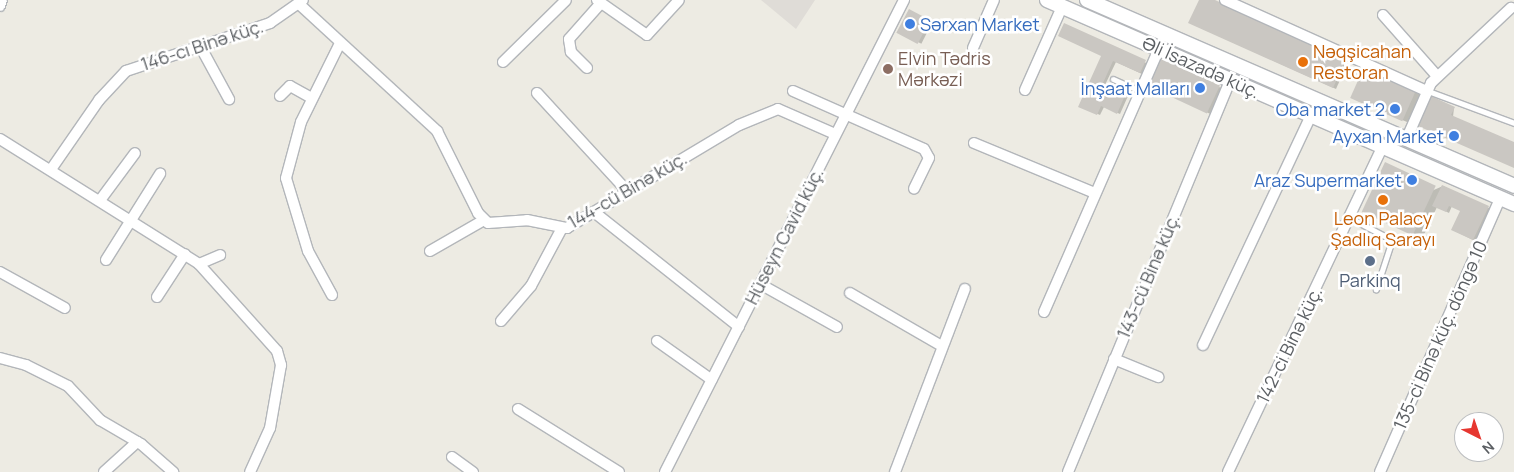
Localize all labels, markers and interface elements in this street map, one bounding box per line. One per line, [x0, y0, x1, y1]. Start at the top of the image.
place label: Sərxan Market [920, 13, 1040, 35]
street label: 146-cı Binə küç. [138, 15, 266, 75]
marker: Sərxan Market [904, 18, 916, 30]
street label: Əli İsazadə küç. [1139, 31, 1263, 103]
place label: Nəqşicahan Restoran [1313, 41, 1411, 84]
place label: Elvin Tədris Mərkəzi [898, 48, 991, 90]
marker: Nəqşicahan Restoran [1297, 56, 1309, 68]
marker: Elvin Tədris Mərkəzi [882, 63, 894, 75]
place label: İnşaat Malları [1081, 77, 1190, 99]
marker: İnşaat Malları [1194, 82, 1206, 94]
place label: Oba market 2 [1276, 98, 1385, 120]
marker: Oba market 2 [1389, 103, 1401, 115]
place label: Ayxan Market [1332, 125, 1444, 147]
marker: Ayxan Market [1448, 130, 1460, 142]
street label: 144-cü Binə küç. [564, 147, 690, 233]
street label: Hüseyn Cavid küç. [740, 164, 828, 308]
place label: Araz Supermarket [1254, 169, 1402, 191]
marker: Araz Supermarket [1406, 174, 1418, 186]
marker: Leon Palaсу Şadlıq Sarayı [1377, 194, 1389, 206]
place label: Leon Palaсу Şadlıq Sarayı [1331, 208, 1435, 250]
street label: 143-cü Binə küç. [1112, 210, 1184, 342]
street label: 135-ci Binə küç. döngə 10 [1389, 237, 1491, 433]
marker: Parkinq [1364, 255, 1376, 267]
place label: Parkinq [1339, 269, 1401, 291]
street label: 142-ci Binə küç. [1252, 283, 1326, 407]
north arrow [1454, 412, 1504, 462]
text: N [1478, 437, 1499, 458]

